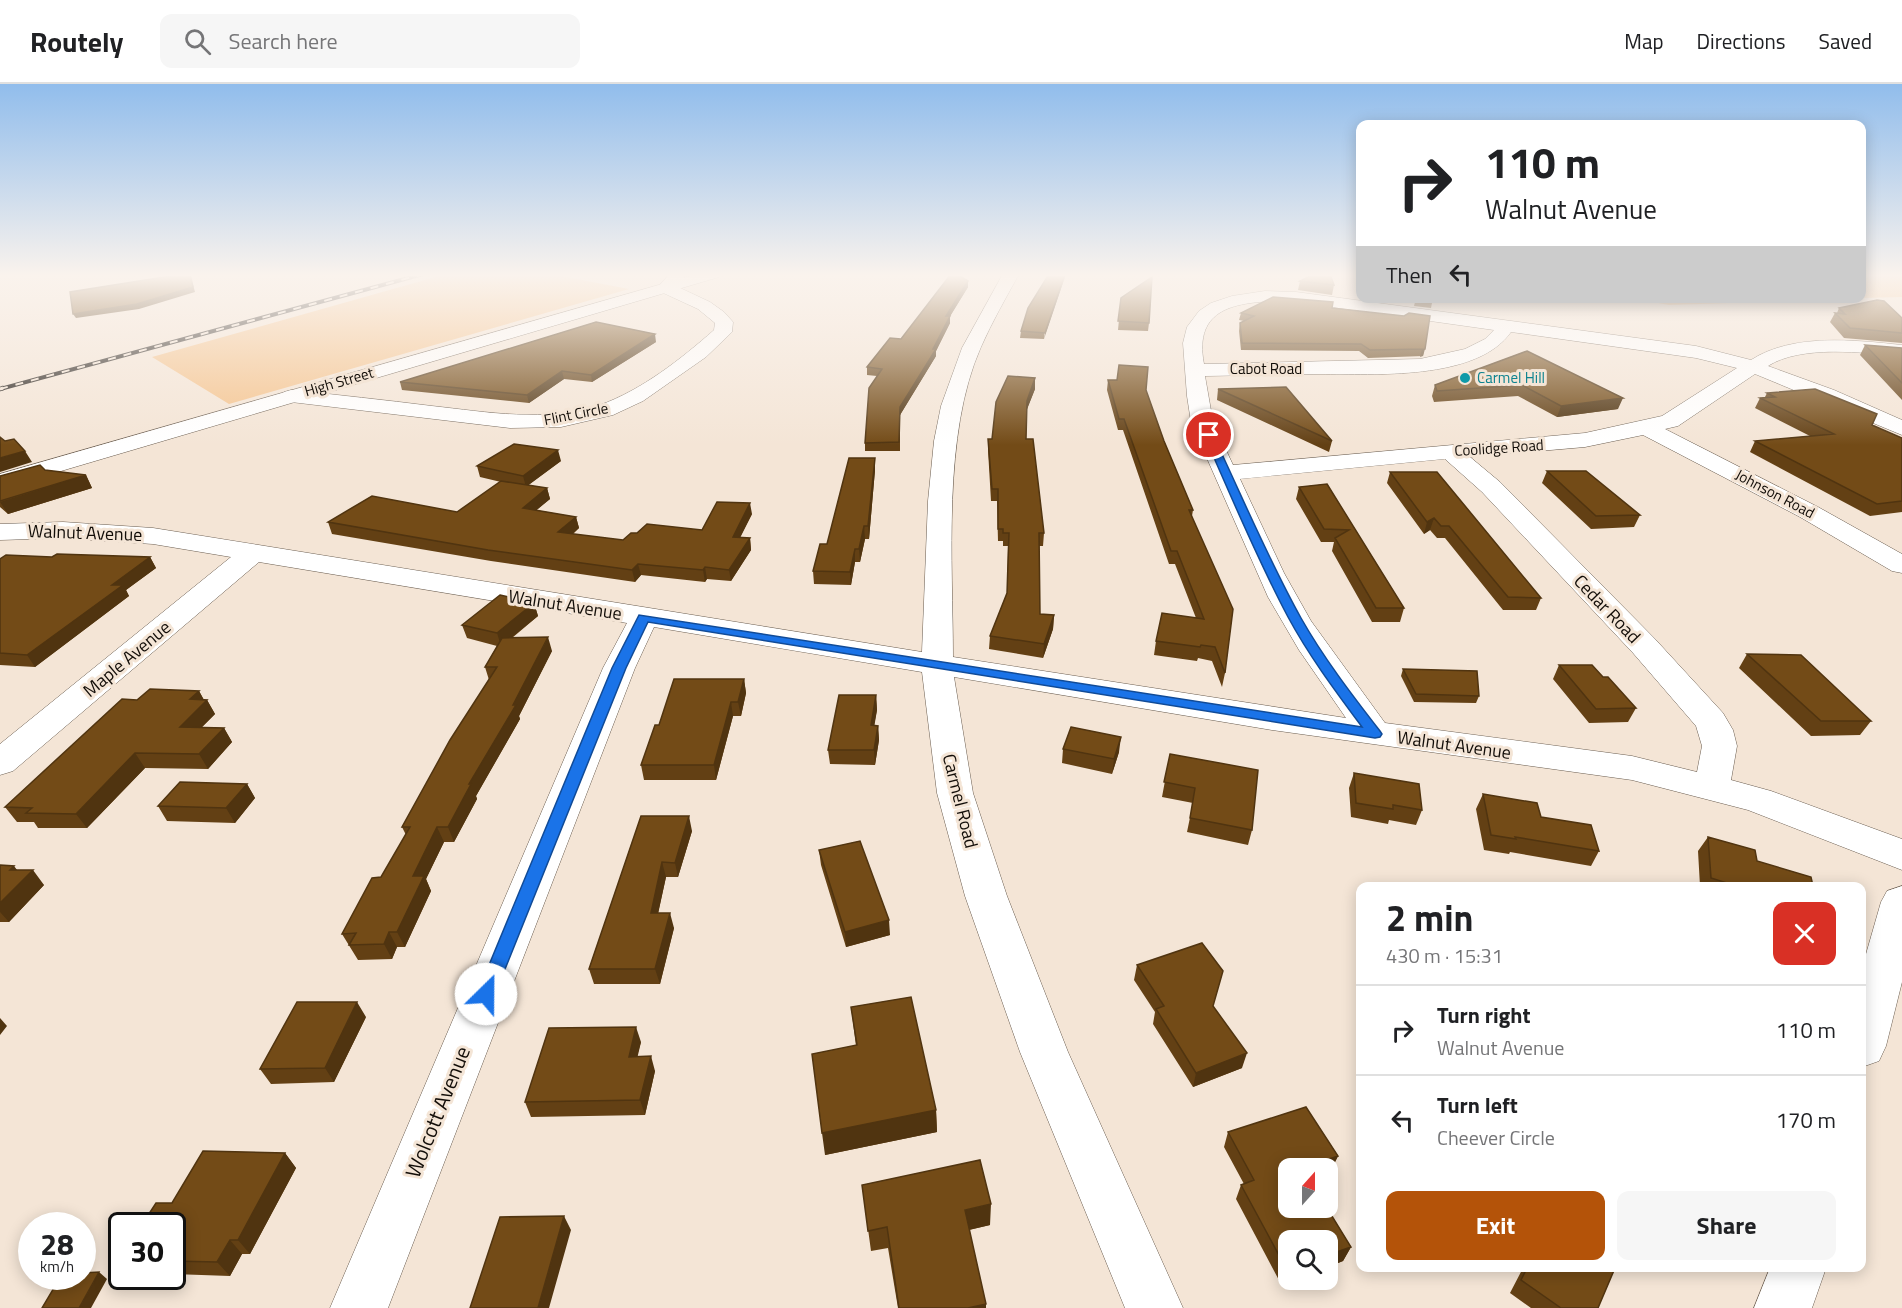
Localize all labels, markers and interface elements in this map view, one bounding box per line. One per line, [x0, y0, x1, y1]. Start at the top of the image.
search box [160, 14, 580, 68]
text: Routely [30, 20, 124, 63]
text: Search here [229, 24, 338, 58]
icon: search [181, 25, 214, 58]
text: Map [1624, 25, 1664, 57]
text: Directions [1697, 25, 1786, 57]
text: Saved [1819, 25, 1872, 57]
text: 110 m [1485, 130, 1600, 194]
icon: right [1386, 144, 1464, 222]
text: Walnut Avenue [1485, 188, 1657, 229]
text: Then [1386, 258, 1432, 292]
icon: left [1444, 258, 1477, 291]
street label: Cabot Road [1230, 357, 1302, 380]
street label: High Street [301, 360, 377, 402]
place label: Carmel Hill [1477, 366, 1545, 389]
marker: Carmel Hill [1458, 371, 1472, 385]
street label: Flint Circle [542, 396, 610, 431]
pin [1183, 409, 1234, 460]
icon: arrive [1192, 418, 1225, 451]
street label: Coolidge Road [1453, 433, 1544, 462]
street label: Johnson Road [1731, 463, 1819, 524]
street label: Walnut Avenue [27, 517, 143, 548]
street label: Cedar Road [1568, 568, 1647, 649]
street label: Walnut Avenue [506, 582, 624, 627]
street label: Maple Avenue [77, 614, 176, 703]
street label: Walnut Avenue [1395, 723, 1513, 766]
street label: Carmel Road [936, 751, 985, 851]
text: 2 min [1386, 890, 1473, 945]
button: close [1773, 902, 1836, 965]
text: 430 m · 15:31 [1386, 940, 1503, 971]
position arrow [454, 962, 518, 1026]
text: Turn right [1437, 998, 1531, 1032]
text: 110 m [1776, 1013, 1836, 1047]
icon: right [1386, 1014, 1419, 1047]
text: Walnut Avenue [1437, 1032, 1564, 1063]
street label: Wolcott Avenue [396, 1041, 478, 1182]
text: Turn left [1437, 1088, 1518, 1122]
text: 170 m [1776, 1103, 1836, 1137]
icon: left [1386, 1104, 1419, 1137]
text: Cheever Circle [1437, 1122, 1555, 1153]
north arrow [1278, 1158, 1338, 1218]
map controls [1278, 1158, 1338, 1290]
button: Exit [1386, 1191, 1605, 1260]
button: Share [1617, 1191, 1836, 1260]
speed limit sign: 30 [108, 1212, 186, 1290]
text: 28 [40, 1221, 74, 1267]
button: search [1278, 1230, 1338, 1290]
text: km/h [40, 1255, 74, 1278]

